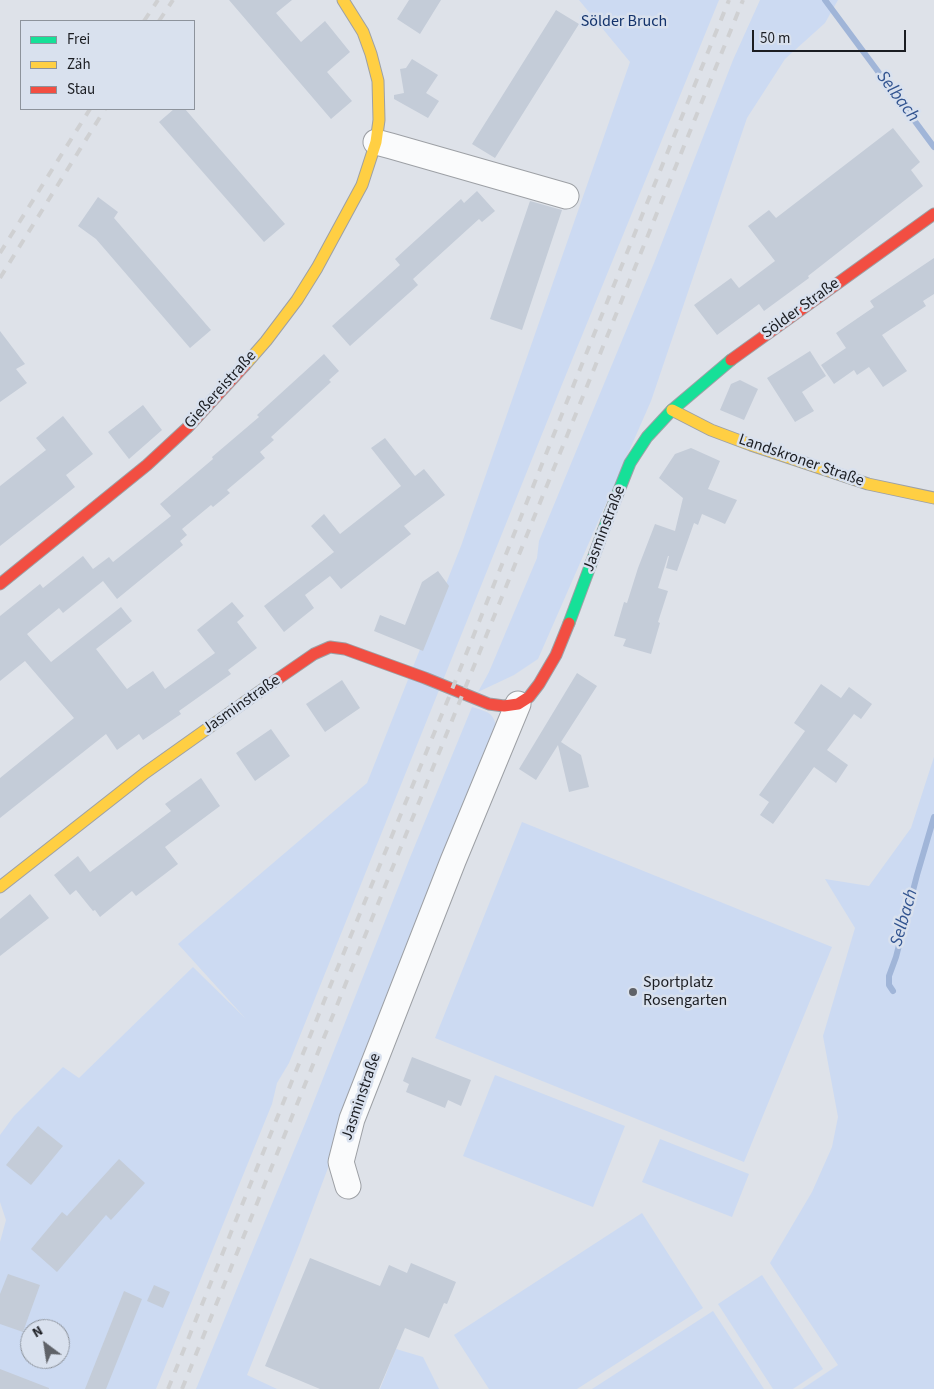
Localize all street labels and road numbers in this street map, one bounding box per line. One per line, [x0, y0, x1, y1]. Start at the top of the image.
street label: Sölder Straße [759, 275, 843, 343]
street label: Gießereistraße [181, 347, 261, 433]
street label: Landskroner Straße [736, 431, 866, 491]
street label: Jasminstraße [580, 483, 630, 575]
street label: Jasminstraße [199, 671, 285, 739]
street label: Jasminstraße [338, 1051, 386, 1143]

